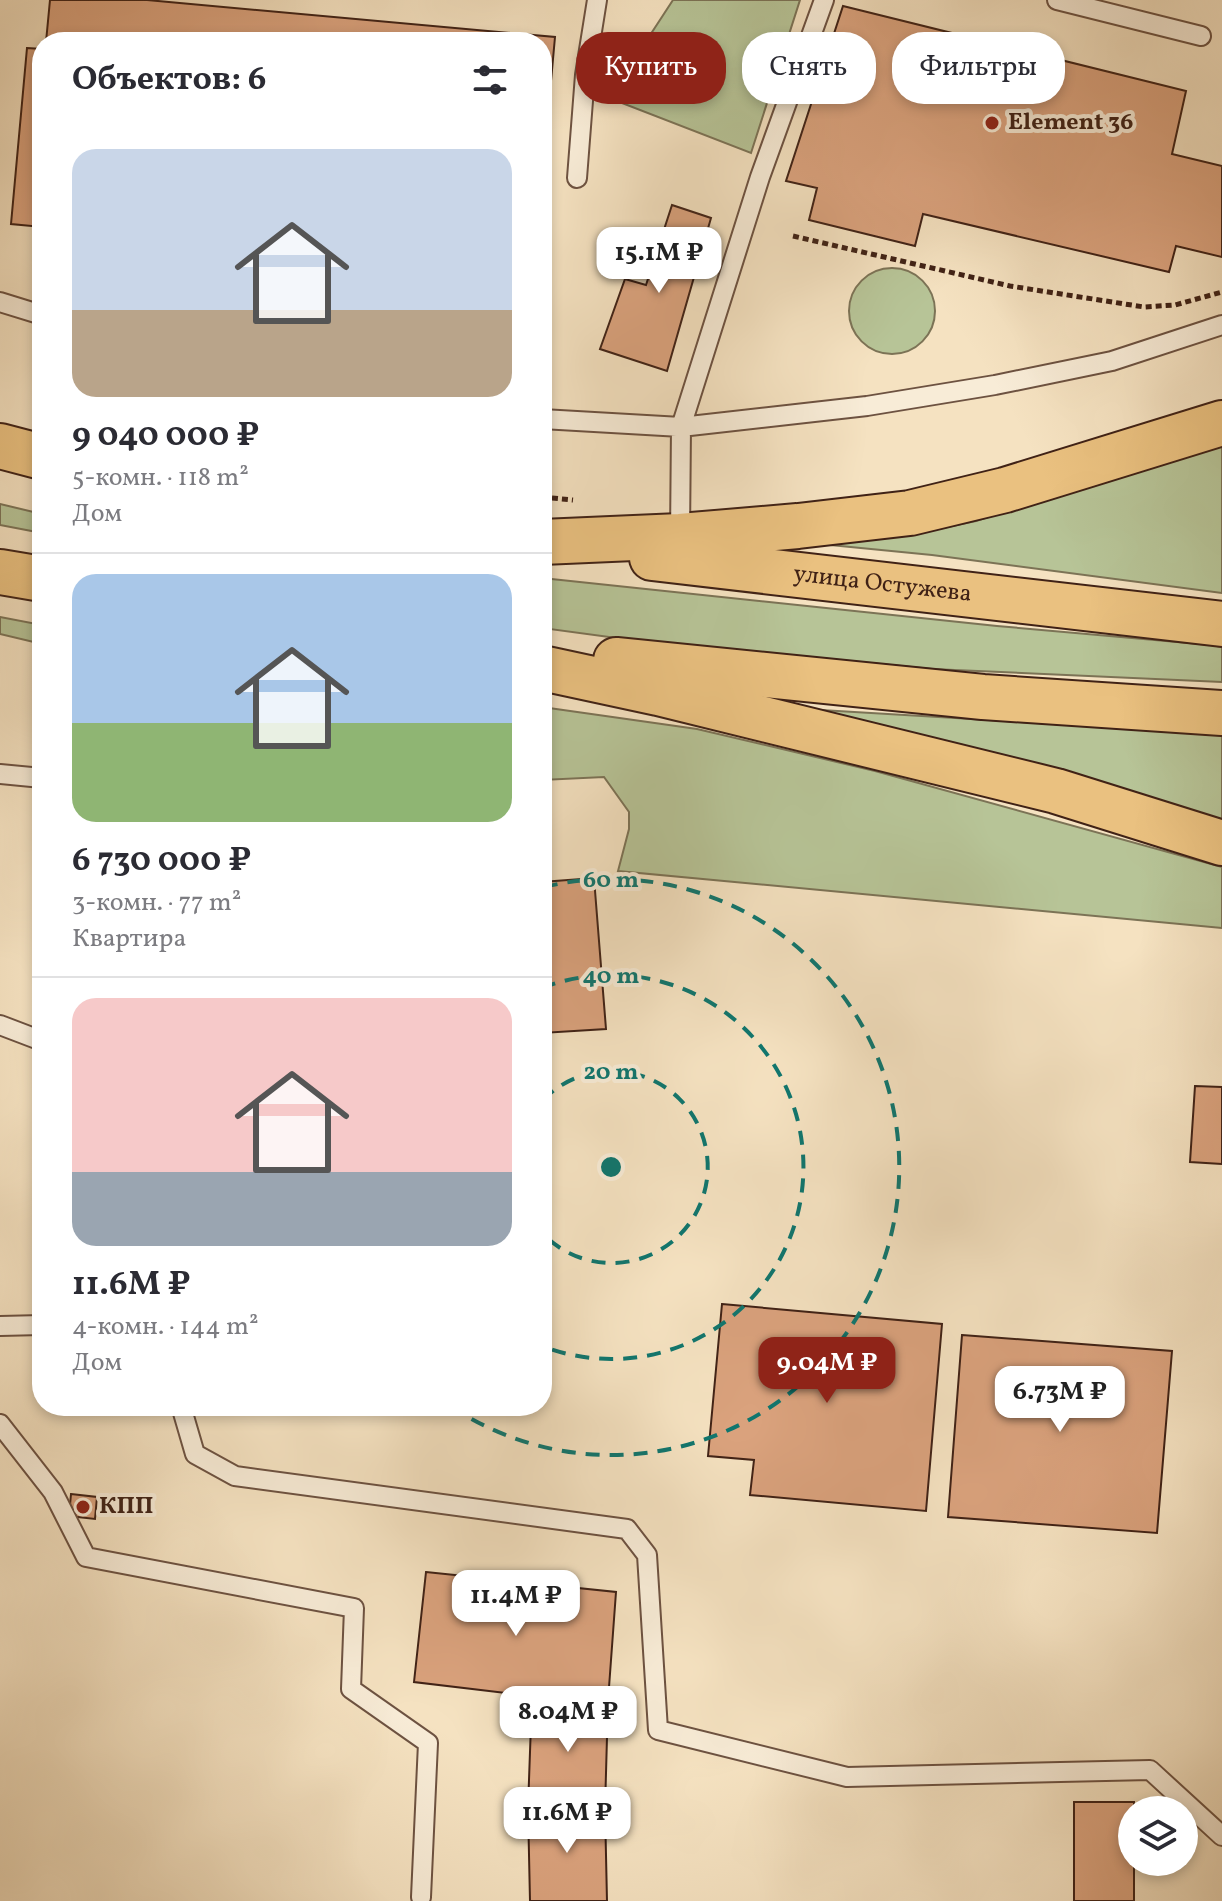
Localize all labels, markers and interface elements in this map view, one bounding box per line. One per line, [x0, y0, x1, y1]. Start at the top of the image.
chip: Купить [576, 32, 726, 104]
chip: Снять [742, 32, 876, 104]
chip: Фильтры [892, 32, 1065, 104]
text: Объектов: 6 [72, 57, 267, 104]
icon: filters [468, 58, 512, 102]
place label: Element 36 [1008, 106, 1133, 140]
marker: Element 36 [983, 114, 1001, 132]
icon: home [220, 201, 364, 345]
pin: 15.1M ₽ [585, 227, 733, 295]
text: 15.1M ₽ [615, 235, 703, 271]
text: 9 040 000 ₽ [72, 413, 259, 460]
text: 5-комн. · 118 m² [72, 460, 249, 496]
text: Дом [72, 496, 122, 532]
street label: улица Остужева [791, 557, 973, 612]
icon: home [220, 626, 364, 770]
text: 6 730 000 ₽ [72, 838, 251, 885]
text: 60 m [583, 864, 639, 898]
text: 3-комн. · 77 m² [72, 885, 241, 921]
text: Квартира [72, 921, 186, 957]
text: 40 m [583, 960, 639, 994]
icon: home [220, 1050, 364, 1194]
text: 20 m [583, 1056, 639, 1090]
centre of rings [597, 1153, 625, 1181]
text: 11.6M ₽ [72, 1262, 191, 1309]
text: 4-комн. · 144 m² [72, 1309, 259, 1345]
pin: 9.04M ₽ [753, 1337, 901, 1405]
text: Дом [72, 1345, 122, 1381]
text: 9.04M ₽ [776, 1345, 878, 1381]
pin: 6.73M ₽ [986, 1366, 1134, 1434]
text: 6.73M ₽ [1013, 1374, 1107, 1410]
place label: КПП [99, 1490, 153, 1524]
marker: КПП [74, 1498, 92, 1516]
pin: 11.4M ₽ [442, 1570, 590, 1638]
text: 11.4M ₽ [470, 1578, 562, 1614]
pin: 8.04M ₽ [494, 1686, 642, 1754]
text: 8.04M ₽ [518, 1694, 618, 1730]
pin: 11.6M ₽ [493, 1787, 641, 1855]
text: 11.6M ₽ [522, 1795, 612, 1831]
map controls [1118, 1796, 1198, 1876]
button: layers [1118, 1796, 1198, 1876]

